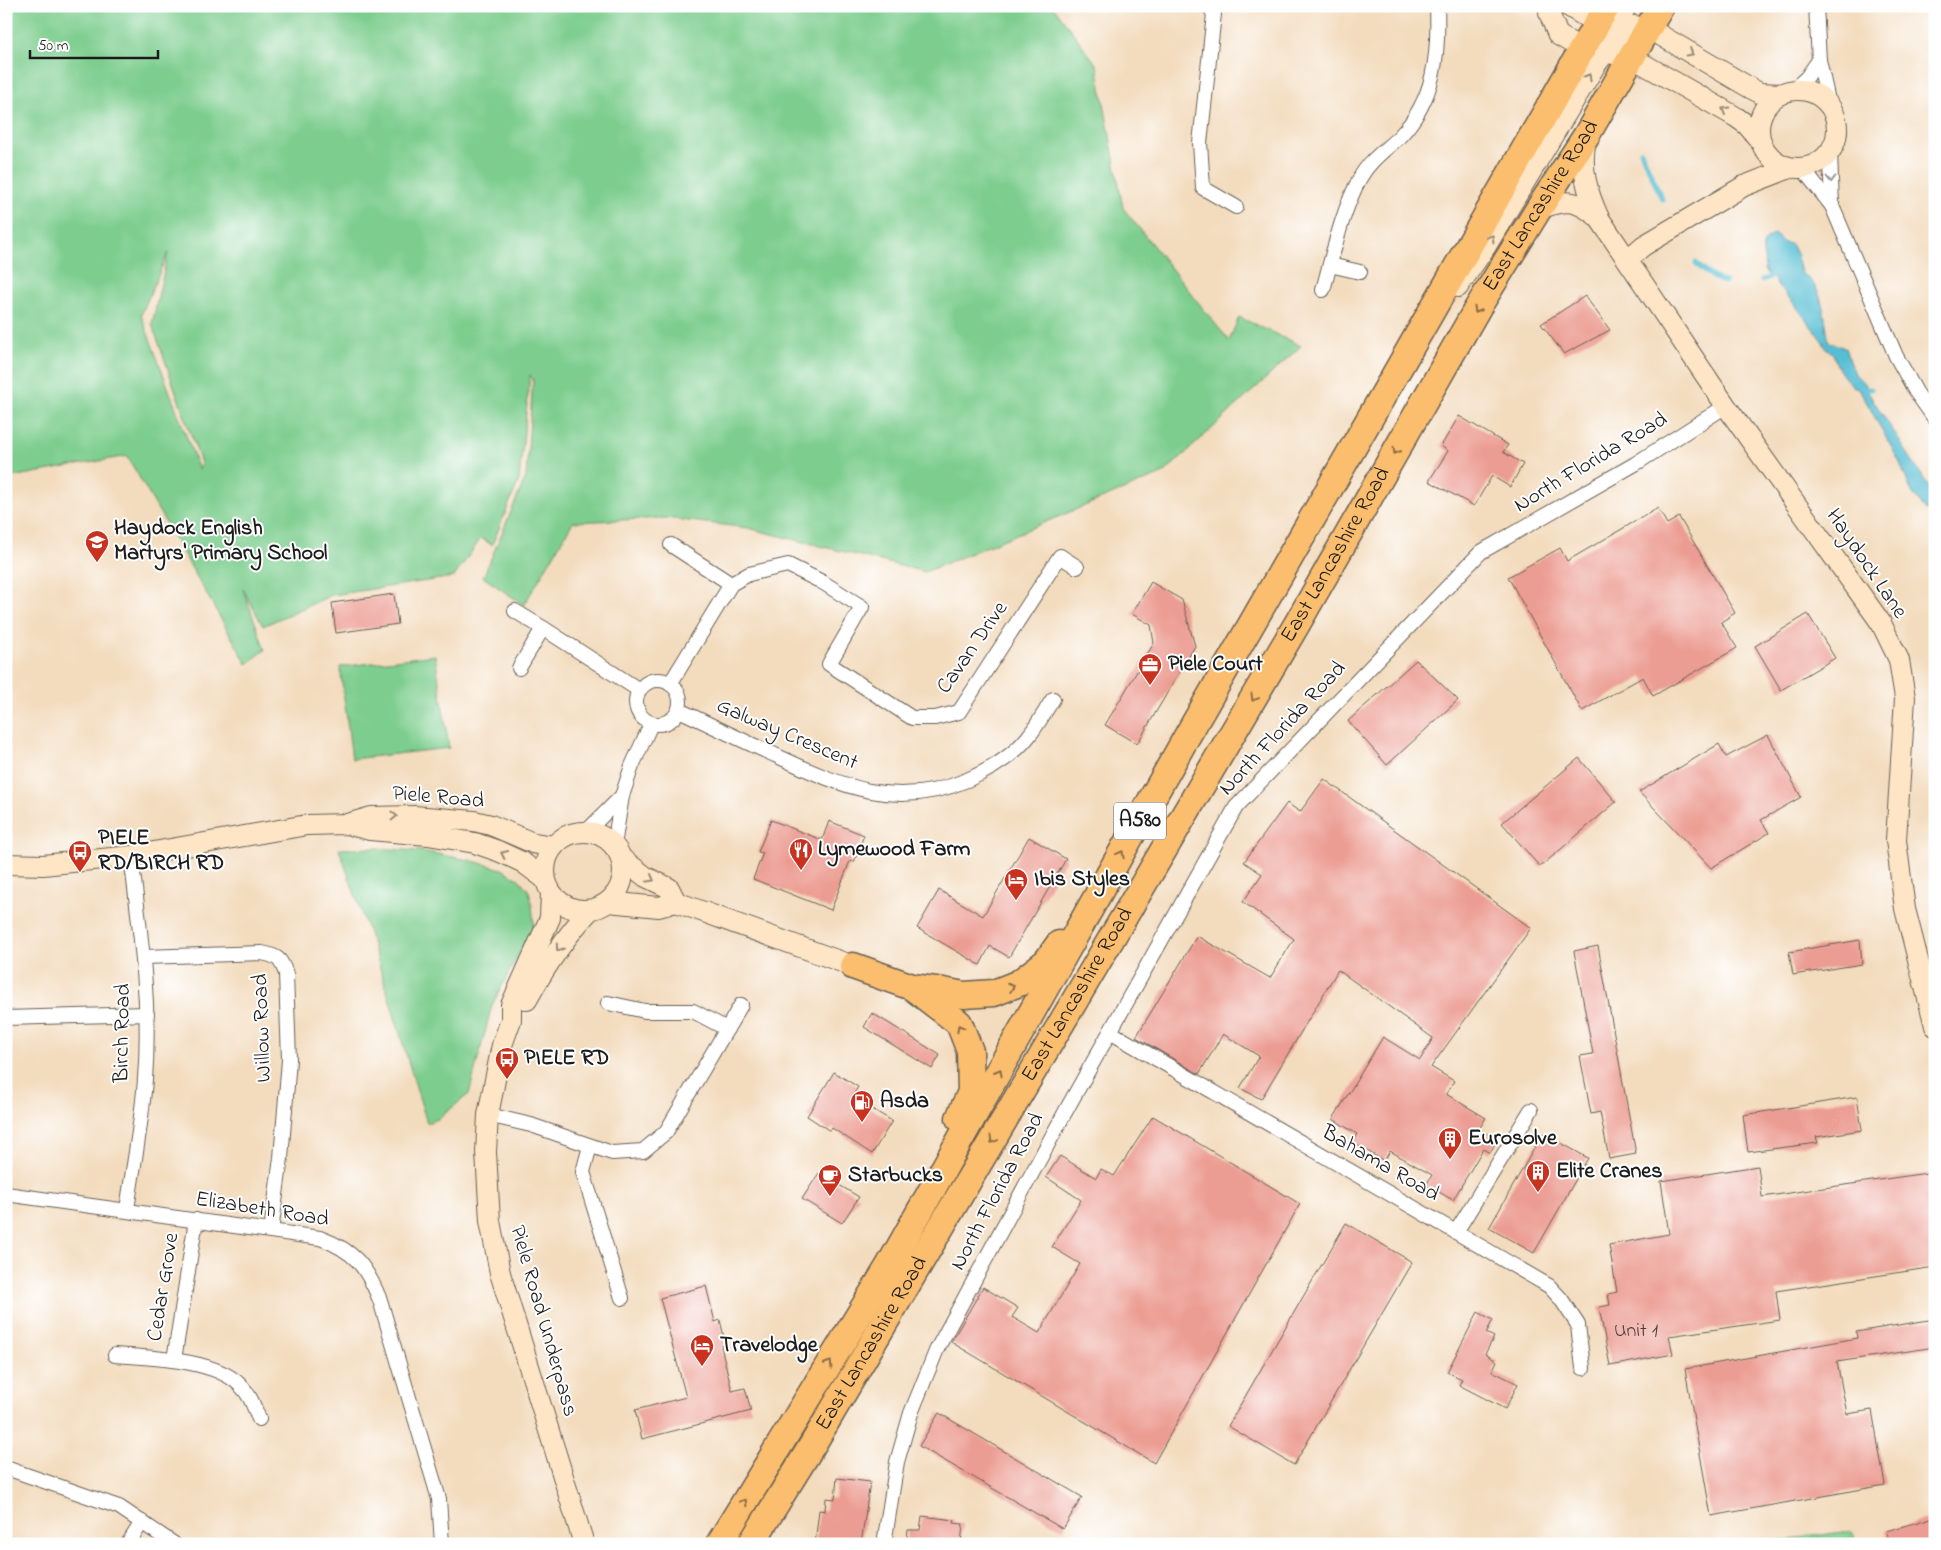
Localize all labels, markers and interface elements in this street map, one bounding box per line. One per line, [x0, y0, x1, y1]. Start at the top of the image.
scale bar [30, 28, 158, 60]
text: 50 m [38, 35, 69, 57]
one-way arrow [1685, 46, 1694, 56]
one-way arrow [1581, 74, 1591, 83]
one-way arrow [1722, 107, 1731, 117]
street label: East Lancashire Road [1475, 114, 1608, 298]
one-way arrow [1826, 175, 1836, 183]
one-way arrow [1485, 234, 1495, 243]
one-way arrow [1473, 305, 1483, 314]
street label: North Florida Road [1508, 404, 1674, 522]
one-way arrow [1392, 446, 1402, 455]
street label: East Lancashire Road [1273, 462, 1399, 649]
street label: Haydock Lane [1816, 502, 1915, 626]
place label: Haydock English Martyrs' Primary School [114, 513, 328, 571]
school or university icon: Haydock English Martyrs' Primary School [84, 529, 110, 563]
street label: Cavan Drive [929, 595, 1017, 701]
place label: Piele Court [1168, 649, 1263, 681]
office icon: Piele Court [1137, 652, 1163, 686]
street label: North Florida Road [1212, 654, 1354, 804]
street label: Galway Crescent [711, 691, 863, 780]
one-way arrow [1250, 693, 1260, 702]
street label: Piele Road [391, 778, 485, 818]
road number: A580 [1114, 802, 1166, 839]
one-way arrow [391, 811, 399, 821]
place label: PIELE RD/BIRCH RD [98, 823, 224, 880]
place label: Lymewood Farm [818, 834, 970, 867]
restaurant icon: Lymewood Farm [788, 837, 814, 871]
bus stop icon: PIELE RD/BIRCH RD [67, 839, 93, 873]
one-way arrow [500, 849, 509, 860]
one-way arrow [1115, 850, 1125, 859]
place label: Ibis Styles [1034, 864, 1130, 897]
hotel icon: Ibis Styles [1003, 867, 1029, 901]
one-way arrow [646, 873, 655, 883]
street label: East Lancashire Road [1014, 902, 1142, 1088]
one-way arrow [556, 942, 565, 951]
street label: Willow Road [245, 973, 281, 1083]
street label: Birch Road [106, 983, 140, 1084]
one-way arrow [1006, 983, 1015, 993]
one-way arrow [956, 1024, 966, 1033]
place label: PIELE RD [524, 1043, 609, 1075]
bus stop icon: PIELE RD [494, 1046, 520, 1080]
one-way arrow [993, 1069, 1003, 1078]
place label: Asda [880, 1086, 929, 1118]
fuel station icon: Asda [849, 1089, 875, 1123]
street label: North Florida Road [943, 1108, 1053, 1276]
street label: Bahama Road [1314, 1117, 1445, 1211]
place label: Eurosolve [1468, 1123, 1558, 1155]
building icon: Eurosolve [1437, 1126, 1463, 1160]
one-way arrow [990, 1134, 1000, 1143]
place label: Elite Cranes [1556, 1156, 1662, 1188]
building icon: Elite Cranes [1525, 1159, 1551, 1193]
place label: Starbucks [848, 1160, 943, 1192]
cafe icon: Starbucks [817, 1163, 843, 1197]
street label: Elizabeth Road [193, 1184, 331, 1236]
street label: Piele Road Underpass [500, 1222, 586, 1420]
street label: Cedar Grove [140, 1230, 188, 1344]
street label: East Lancashire Road [808, 1251, 936, 1437]
house number: Unit 1 [1614, 1317, 1658, 1346]
place label: Travelodge [720, 1330, 819, 1363]
hotel icon: Travelodge [689, 1333, 715, 1367]
one-way arrow [823, 1360, 833, 1369]
one-way arrow [738, 1499, 748, 1508]

